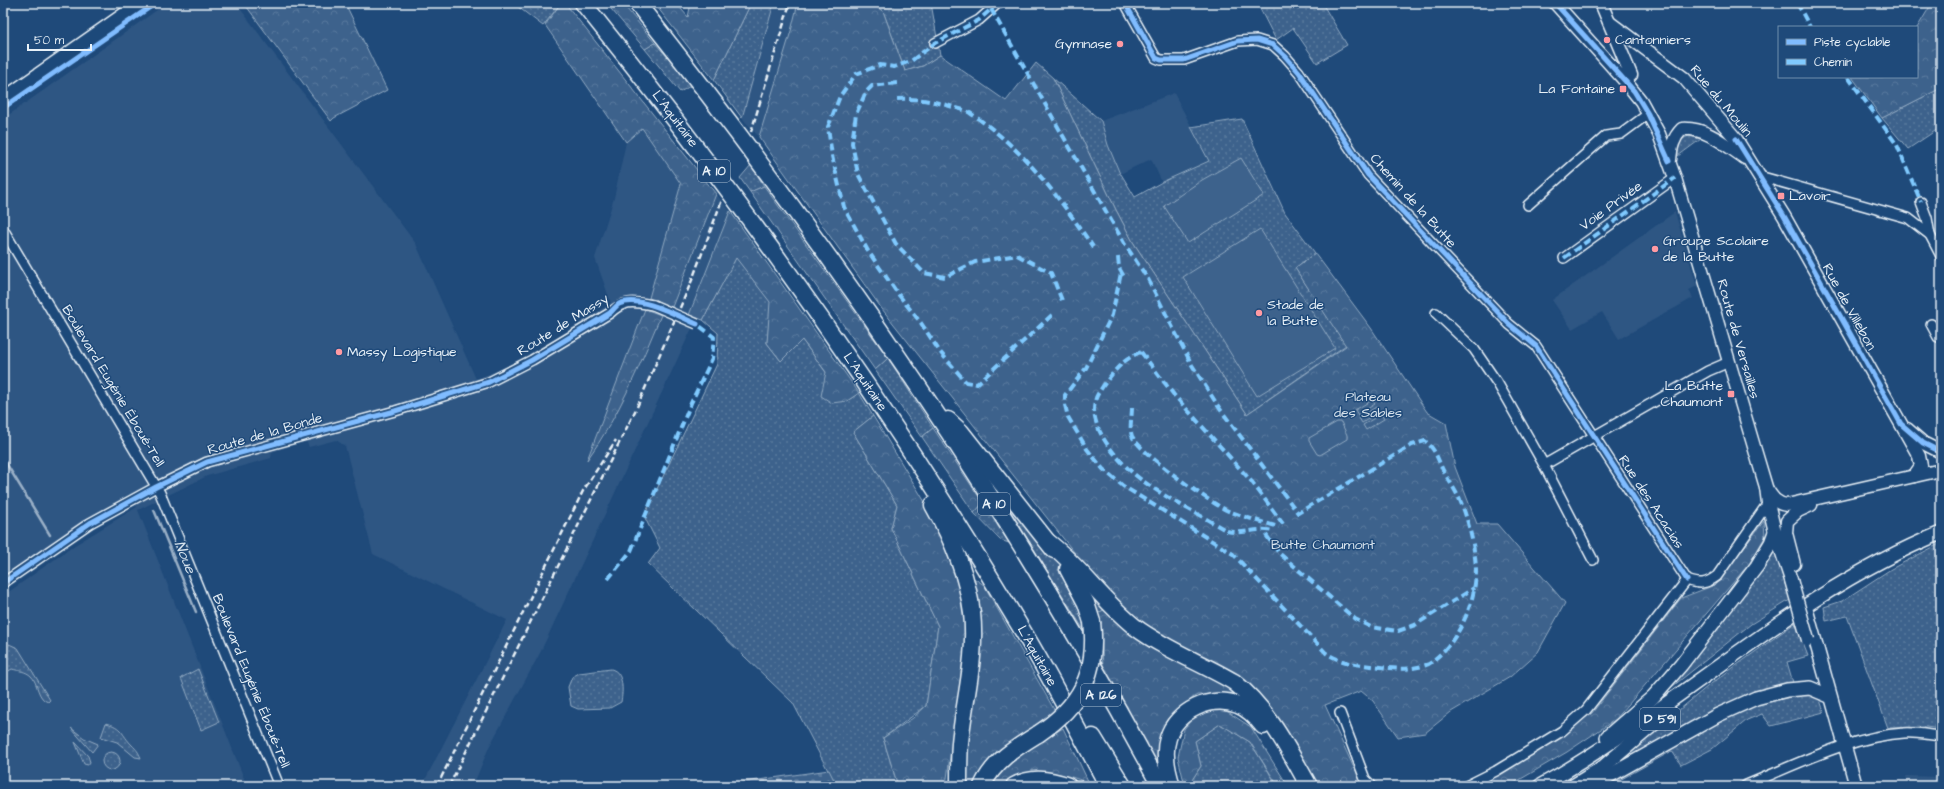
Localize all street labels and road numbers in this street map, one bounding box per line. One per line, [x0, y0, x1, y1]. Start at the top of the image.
street label: Rue du Moulin [1685, 61, 1757, 141]
street label: L'Aquitaine [647, 86, 703, 152]
street label: Chemin de la Butte [1365, 149, 1461, 253]
road number: A 10 [698, 160, 730, 182]
street label: Voie Privée [1576, 176, 1647, 236]
street label: Rue de Villebon [1817, 260, 1881, 354]
street label: Route de Versailles [1711, 277, 1765, 401]
street label: Route de Massy [513, 289, 613, 361]
street label: Boulevard Eugénie Éboué-Tell [57, 301, 169, 471]
street label: L'Aquitaine [838, 349, 892, 416]
street label: Route de la Bonde [205, 408, 325, 460]
street label: Rue des Acacias [1613, 451, 1689, 553]
road number: A 10 [978, 493, 1010, 515]
street label: Boulevard Eugénie Éboué-Tell [207, 591, 295, 771]
street label: L'Aquitaine [1012, 622, 1062, 690]
road number: A 126 [1081, 684, 1121, 706]
road number: D 591 [1640, 708, 1680, 730]

